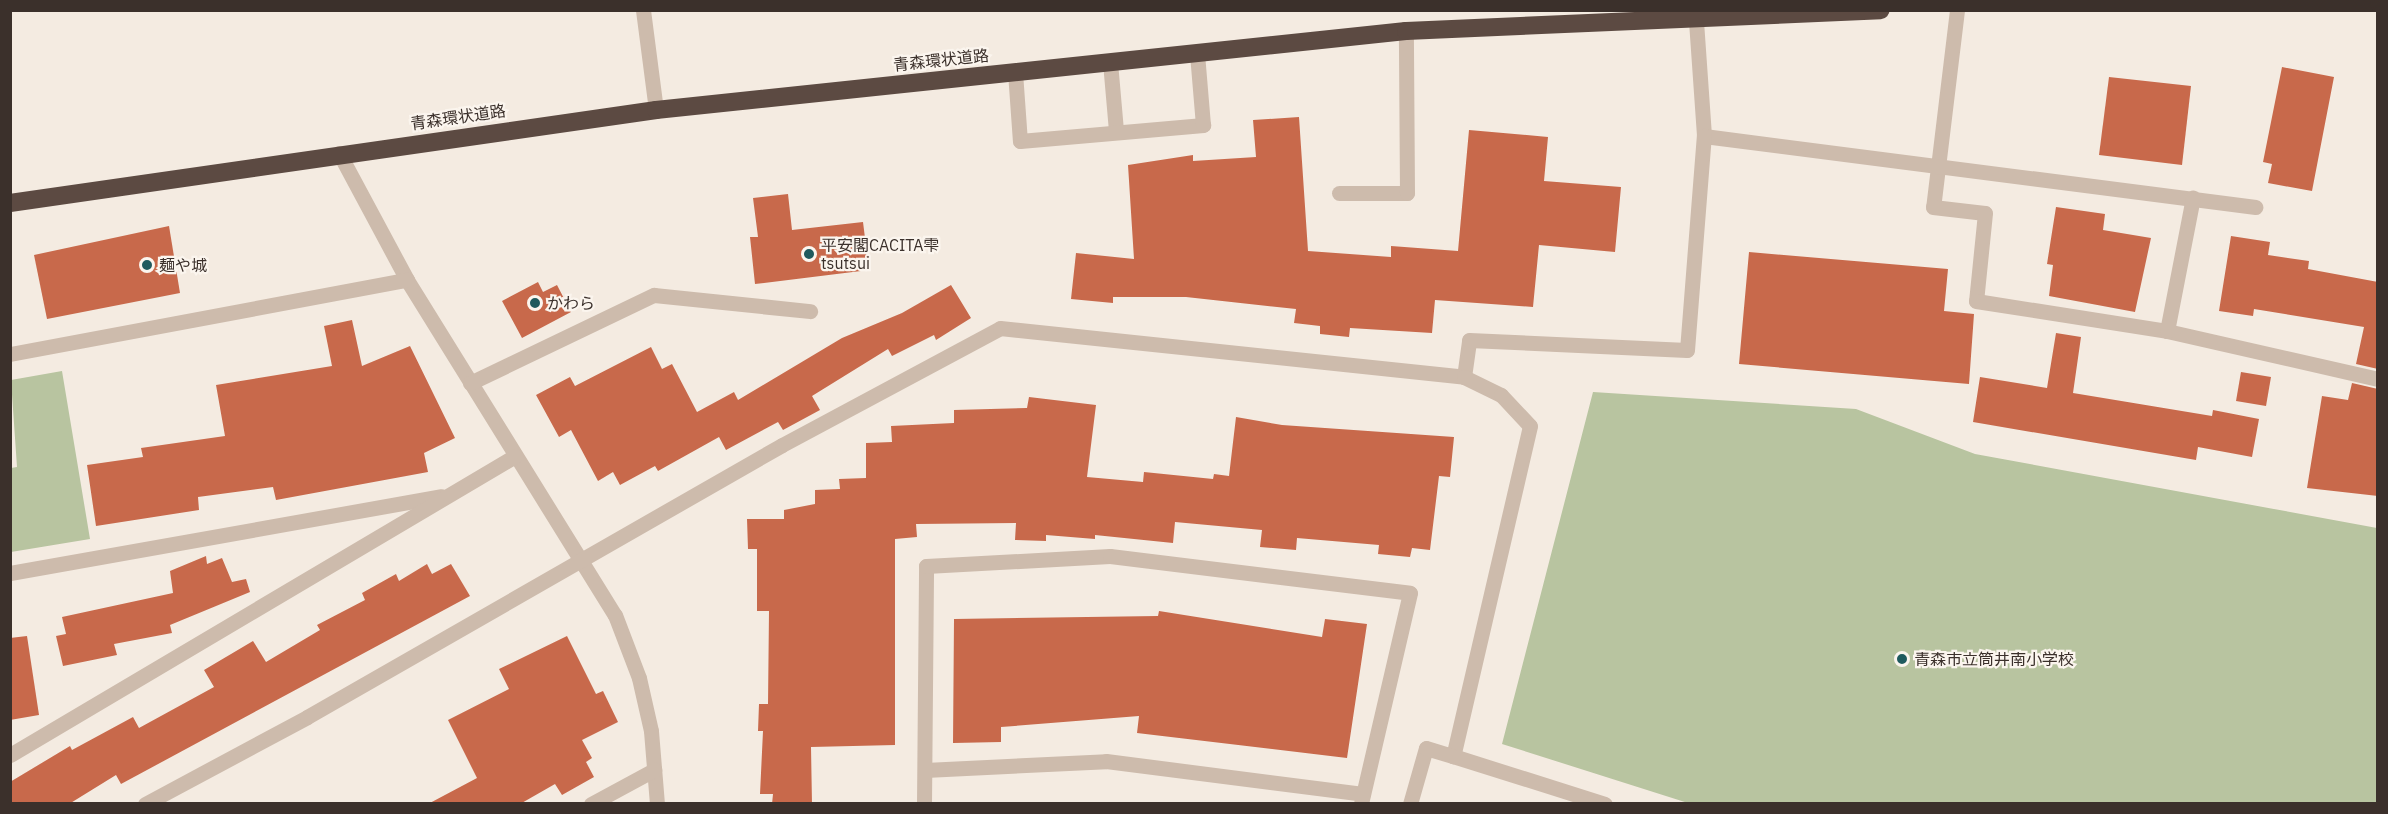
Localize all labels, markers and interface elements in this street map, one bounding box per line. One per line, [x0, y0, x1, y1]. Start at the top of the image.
street label: 青森環状道路 [892, 45, 990, 75]
street label: 青森環状道路 [409, 101, 507, 133]
place label: 平安閣CACITA雫 tsutsui [821, 235, 940, 273]
marker: 平安閣CACITA雫 tsutsui [802, 247, 816, 261]
place label: 麺や城 [159, 255, 207, 275]
marker: 麺や城 [140, 258, 154, 272]
place label: かわら [547, 293, 595, 313]
marker: かわら [528, 296, 542, 310]
place label: 青森市立筒井南小学校 [1914, 649, 2074, 669]
marker: 青森市立筒井南小学校 [1895, 652, 1909, 666]

